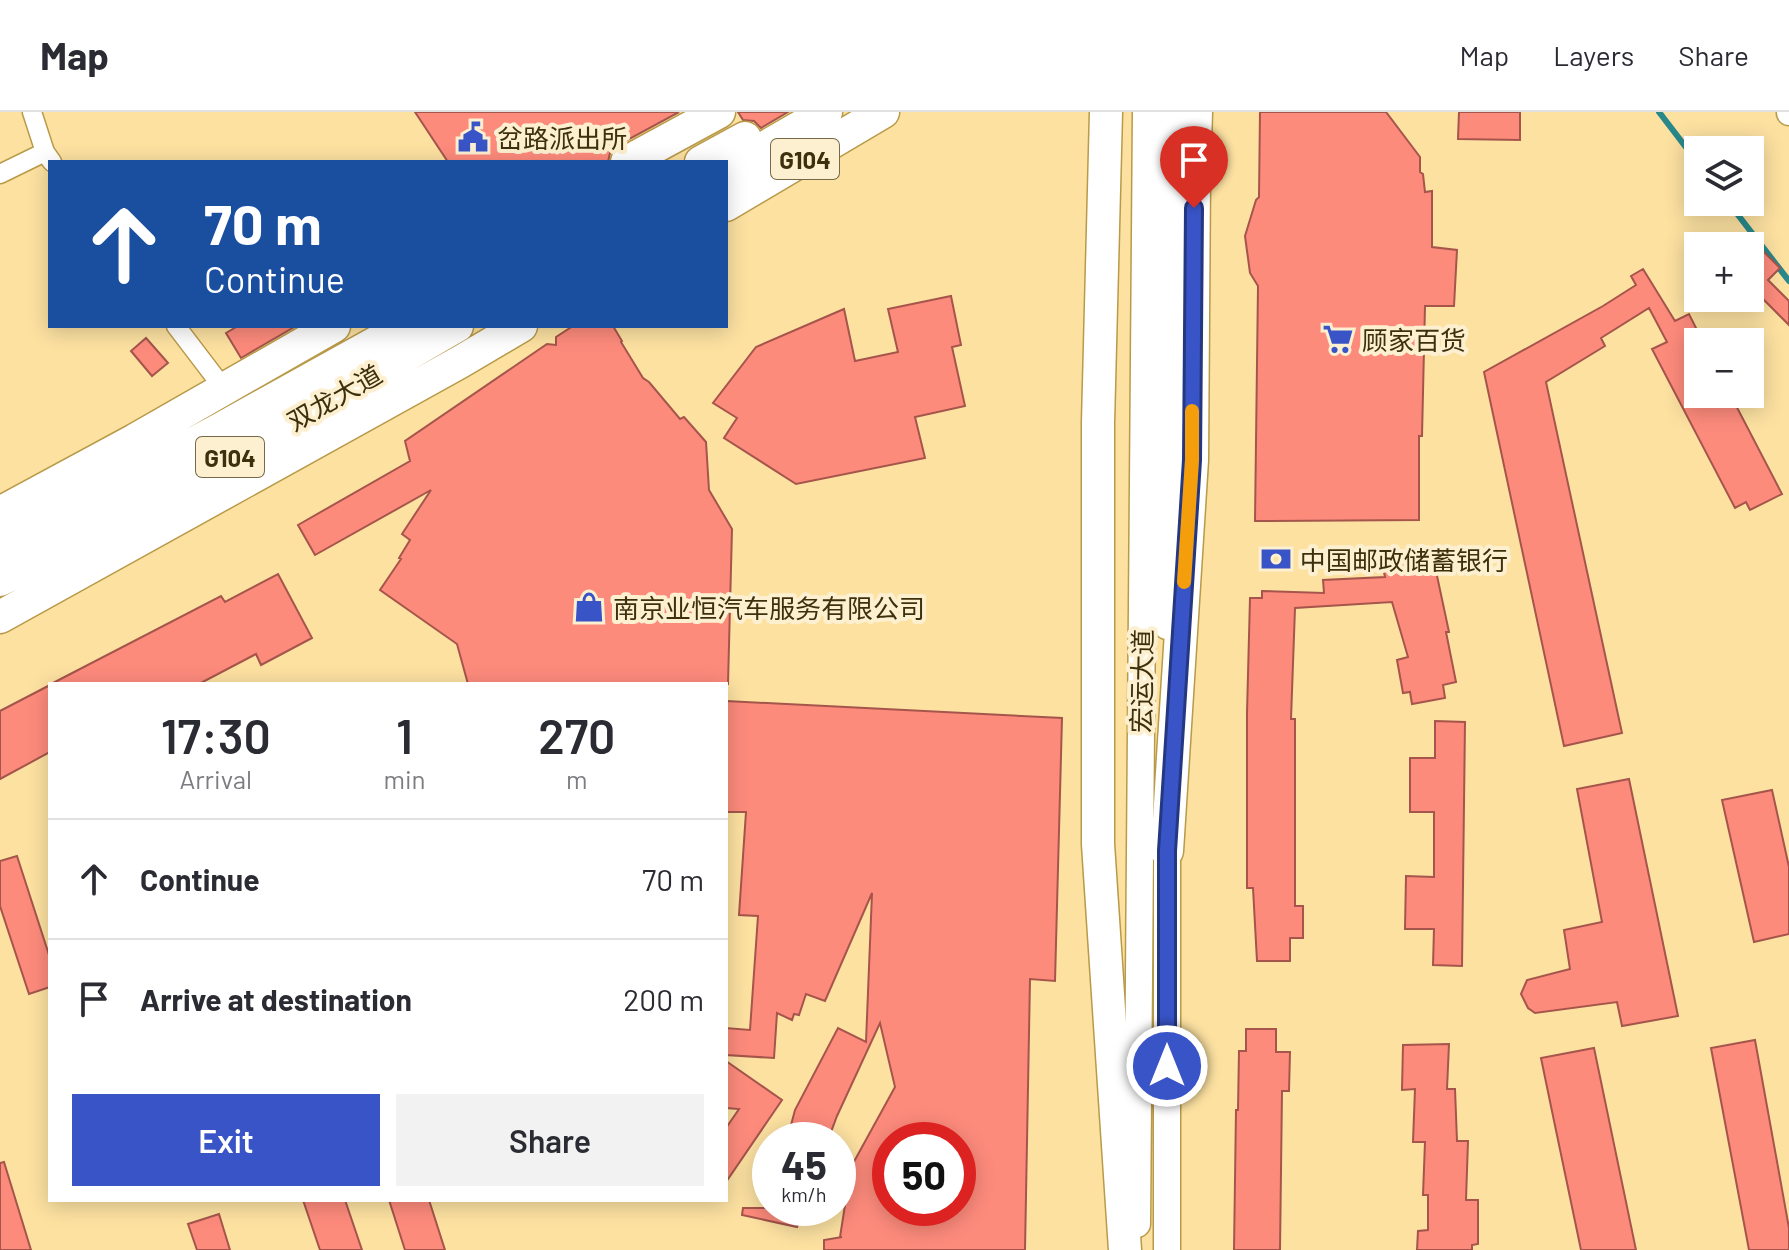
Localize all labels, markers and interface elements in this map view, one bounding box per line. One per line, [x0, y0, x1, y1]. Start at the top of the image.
text: Map [40, 32, 109, 78]
text: Map [1459, 38, 1509, 72]
text: Layers [1553, 38, 1634, 72]
text: Share [1678, 38, 1749, 72]
public building icon: 岔路派出所 [456, 120, 490, 154]
place label: 岔路派出所 [497, 122, 627, 153]
pin [1160, 126, 1228, 208]
map controls [1684, 136, 1764, 408]
button: layers [1684, 136, 1764, 216]
icon: arrive [1172, 138, 1216, 182]
road number: G104 [771, 139, 839, 179]
text: 70 m [204, 189, 322, 256]
icon: ahead [72, 192, 176, 296]
button: + [1684, 232, 1764, 312]
text: Continue [204, 257, 345, 300]
supermarket icon: 顾家百货 [1321, 322, 1355, 356]
place label: 顾家百货 [1362, 324, 1466, 355]
button: − [1684, 328, 1764, 408]
street label: 双龙大道 [281, 358, 387, 436]
road number: G104 [196, 437, 264, 477]
bank icon: 中国邮政储蓄银行 [1259, 542, 1293, 576]
place label: 中国邮政储蓄银行 [1300, 544, 1508, 575]
shop icon: 南京业恒汽车服务有限公司 [572, 590, 606, 624]
place label: 南京业恒汽车服务有限公司 [613, 592, 925, 623]
street label: 宏运大道 [1125, 629, 1157, 733]
text: 17:30 [161, 706, 271, 764]
text: 1 [396, 706, 413, 764]
text: 270 [538, 706, 615, 764]
text: Arrival [179, 763, 252, 794]
text: min [383, 763, 426, 794]
text: m [566, 763, 588, 794]
icon: ahead [72, 857, 116, 901]
text: Continue [140, 861, 260, 897]
text: 70 m [642, 861, 704, 897]
icon: arrive [72, 977, 116, 1021]
text: Arrive at destination [140, 981, 412, 1017]
text: 200 m [623, 981, 704, 1017]
position arrow [1125, 1024, 1209, 1108]
button: Exit [72, 1094, 380, 1186]
button: Share [396, 1094, 704, 1186]
speed limit sign: 50 [872, 1122, 976, 1226]
text: 45 [781, 1140, 827, 1188]
text: km/h [781, 1182, 827, 1206]

